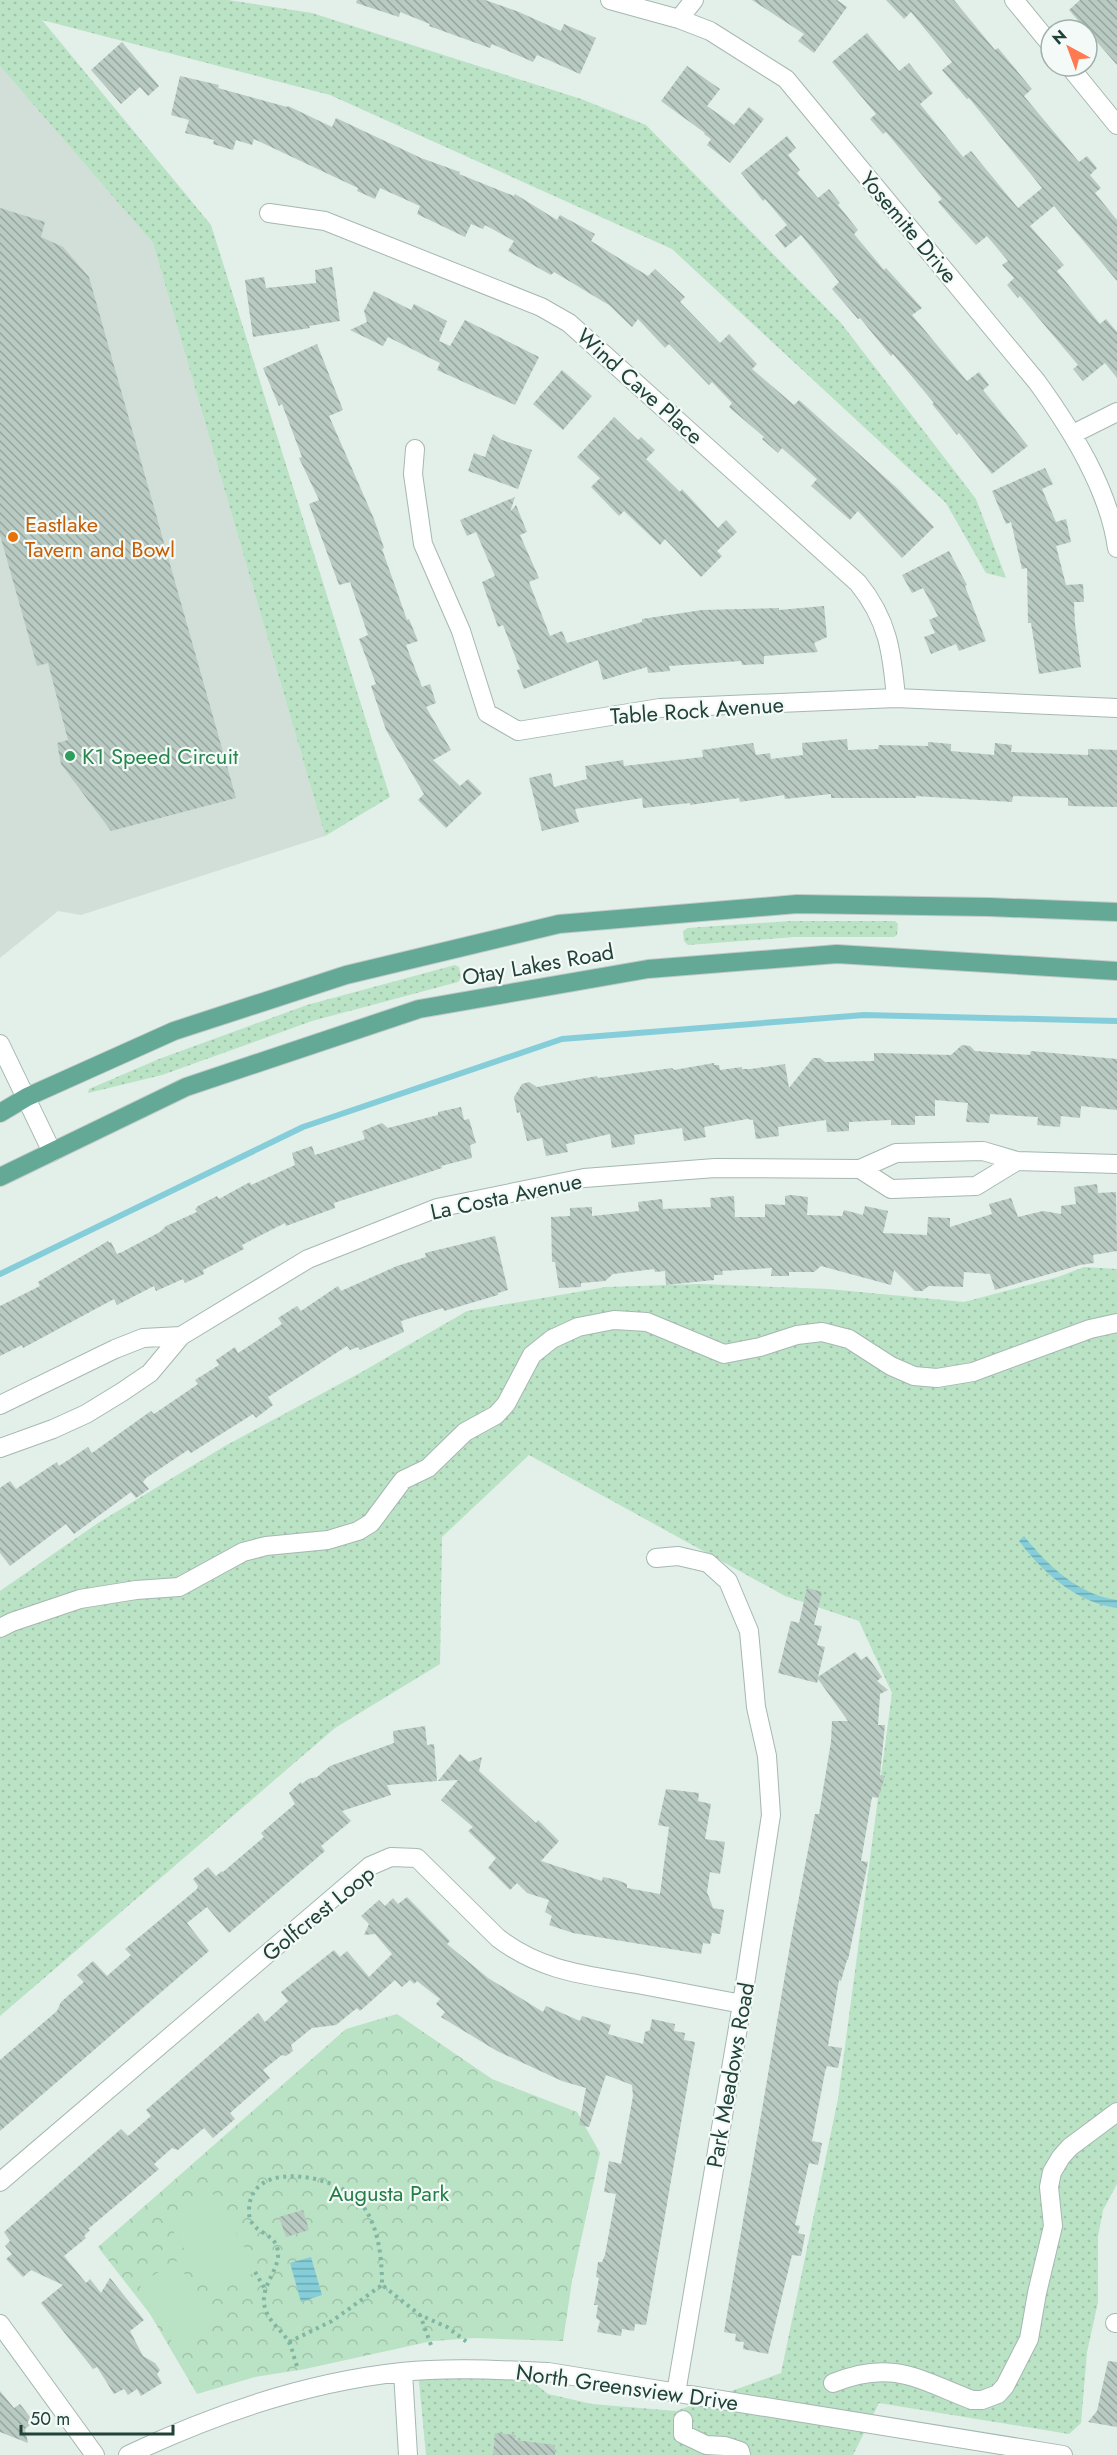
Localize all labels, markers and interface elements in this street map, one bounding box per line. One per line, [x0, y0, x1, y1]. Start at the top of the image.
north arrow [1039, 18, 1099, 78]
text: N [1047, 24, 1072, 50]
street label: Yosemite Drive [853, 164, 965, 290]
street label: Wind Cave Place [570, 320, 710, 452]
place label: Eastlake Tavern and Bowl [25, 508, 175, 565]
marker: Eastlake Tavern and Bowl [6, 530, 20, 544]
street label: Table Rock Avenue [609, 688, 785, 732]
place label: K1 Speed Circuit [82, 740, 239, 772]
marker: K1 Speed Circuit [63, 749, 77, 763]
street label: Otay Lakes Road [460, 935, 616, 993]
street label: La Costa Avenue [427, 1164, 585, 1228]
street label: Golfcrest Loop [255, 1858, 381, 1968]
street label: Park Meadows Road [698, 1980, 762, 2170]
park label: Augusta Park [329, 2177, 449, 2209]
street label: North Greensview Drive [514, 2356, 740, 2418]
scale bar [21, 2398, 172, 2436]
text: 50 m [30, 2406, 70, 2432]

